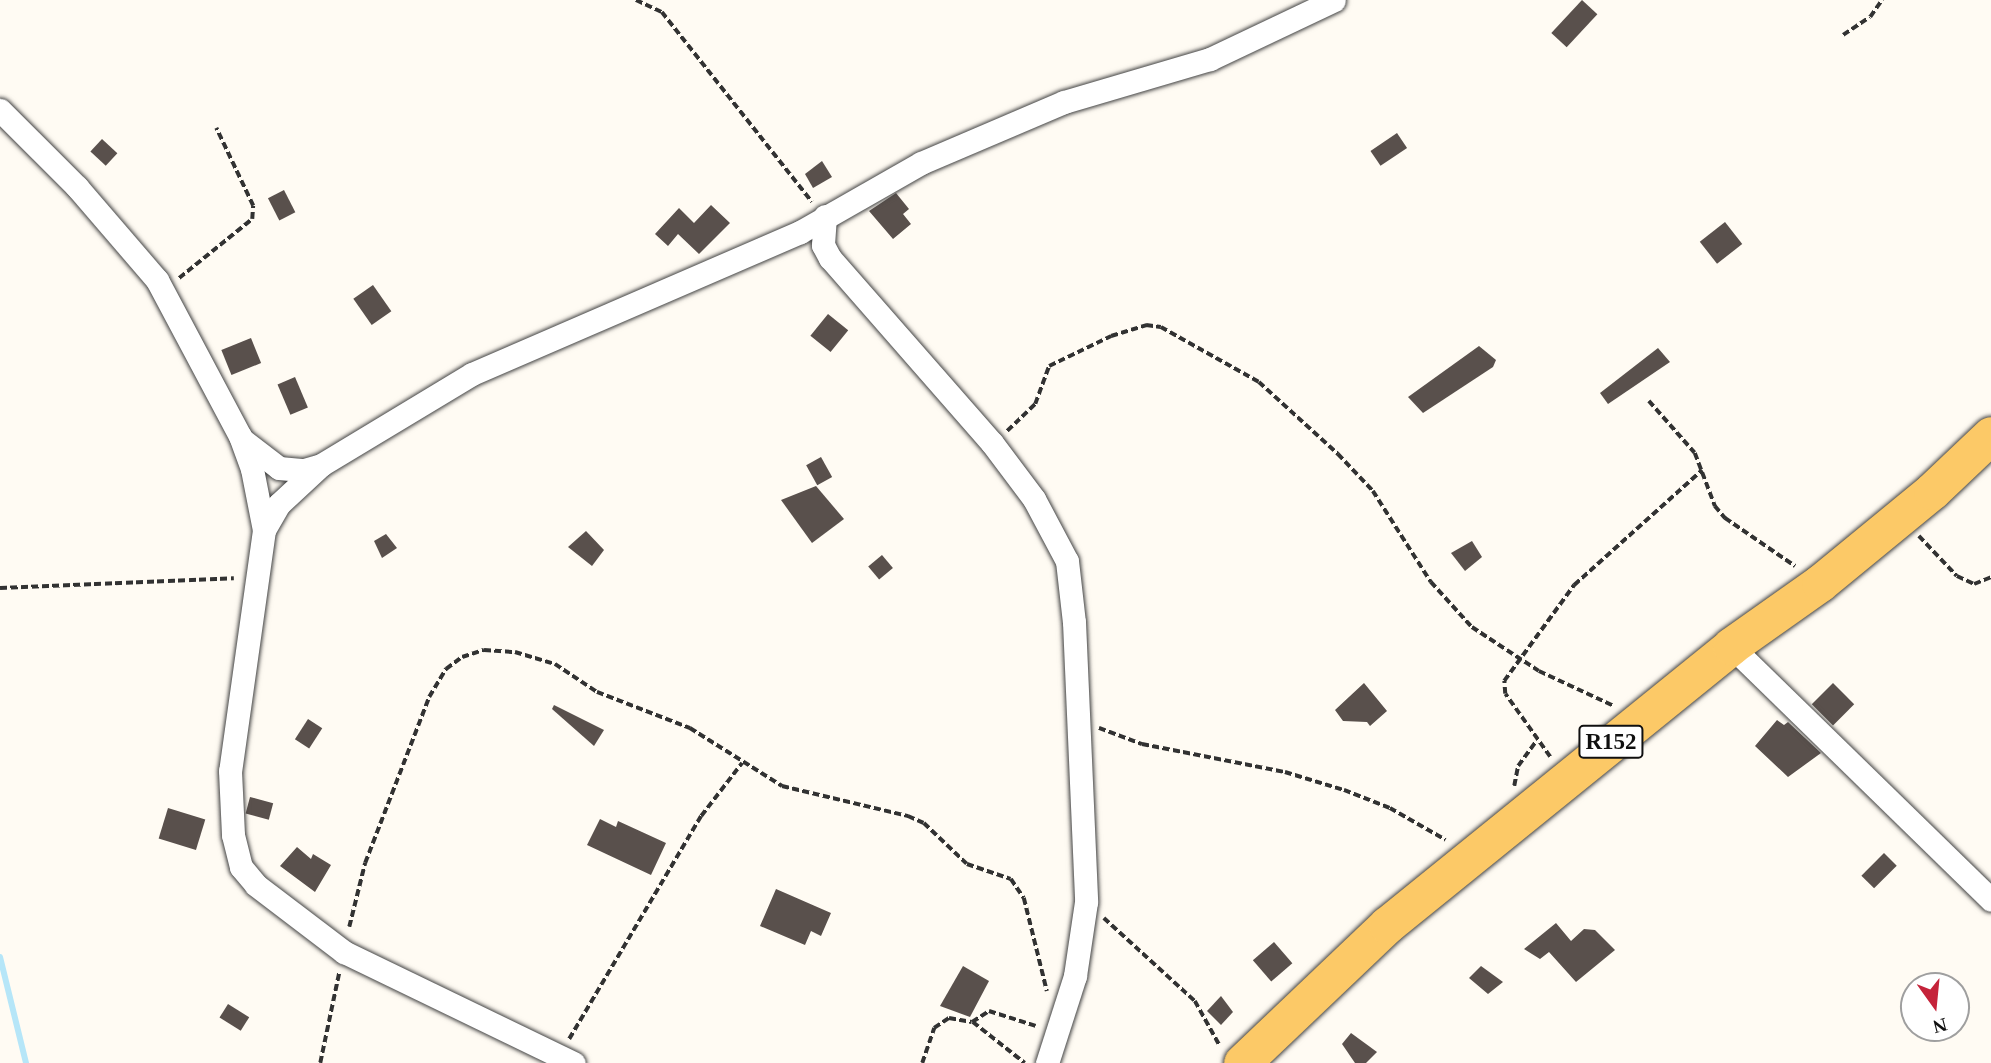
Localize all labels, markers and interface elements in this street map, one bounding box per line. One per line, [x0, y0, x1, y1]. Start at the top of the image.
road number: R152 [1578, 722, 1644, 762]
north arrow [1900, 972, 1970, 1042]
text: N [1931, 1014, 1949, 1038]

